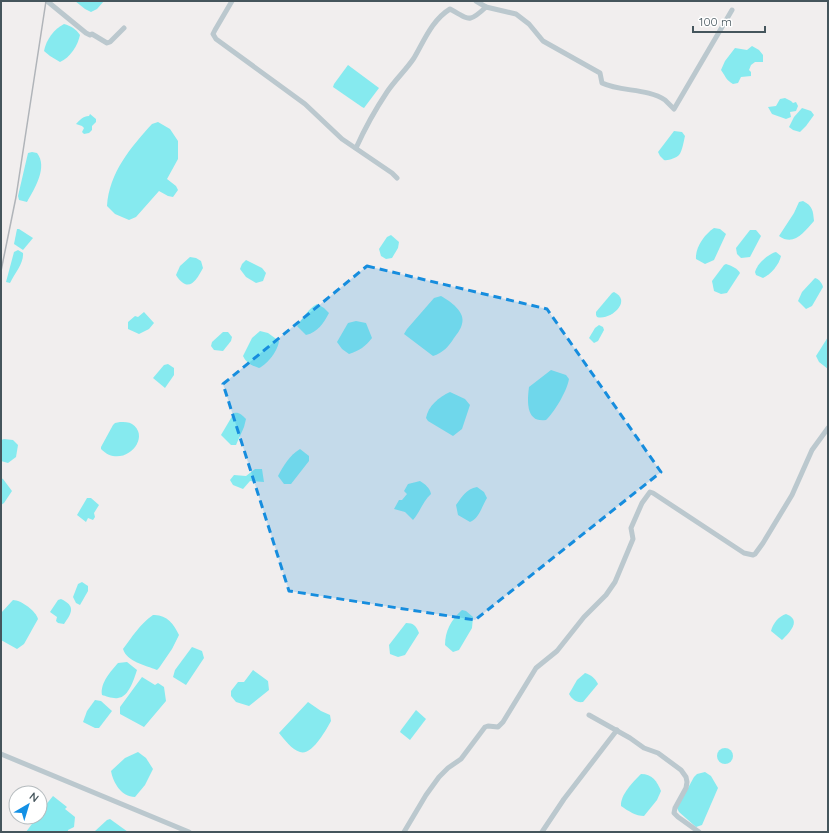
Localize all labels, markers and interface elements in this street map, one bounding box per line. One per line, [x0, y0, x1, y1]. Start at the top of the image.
scale bar [693, 8, 765, 34]
text: 100 m [699, 14, 732, 29]
north arrow [8, 785, 48, 825]
text: N [27, 789, 42, 805]

